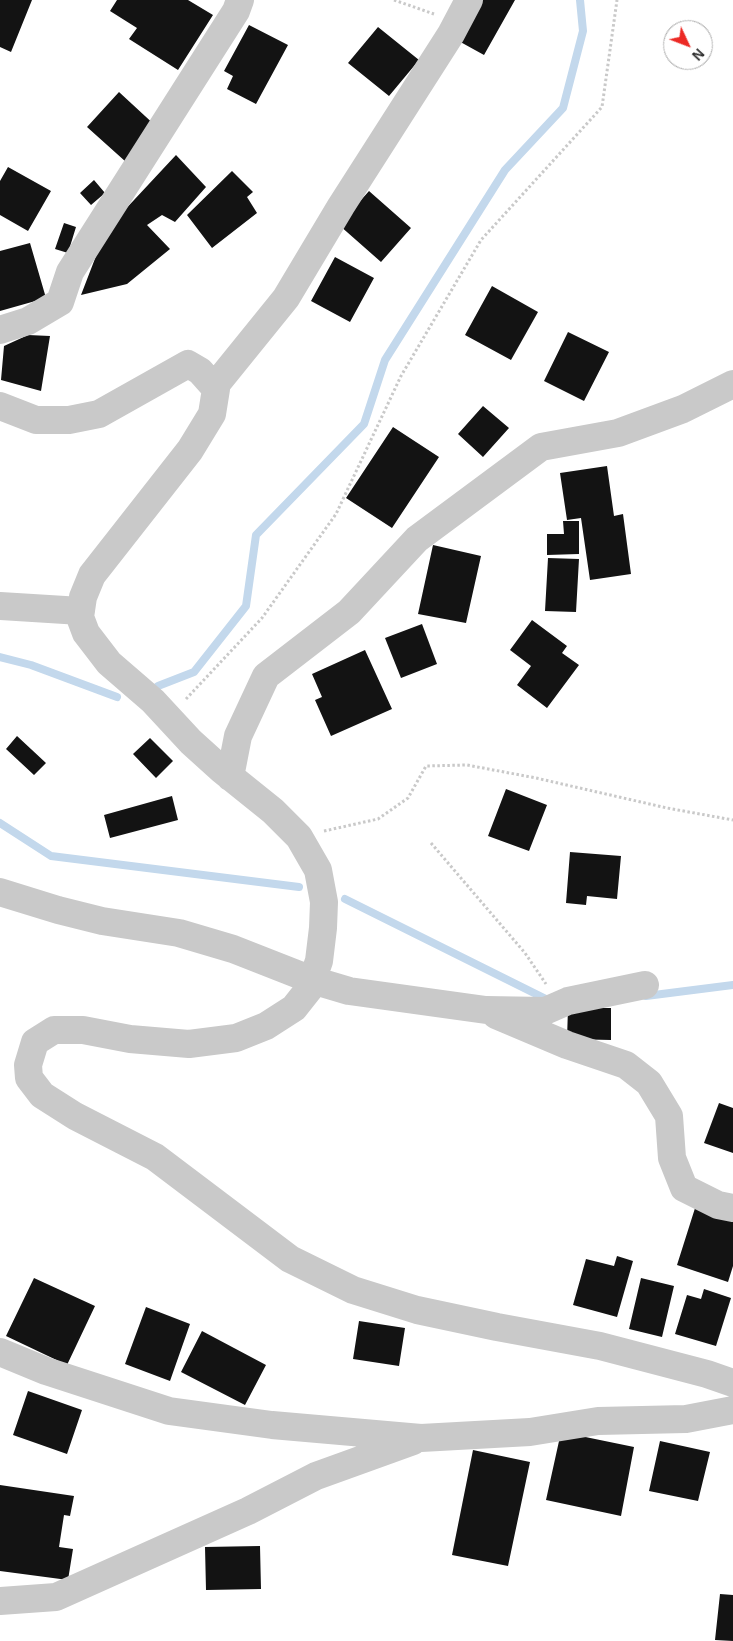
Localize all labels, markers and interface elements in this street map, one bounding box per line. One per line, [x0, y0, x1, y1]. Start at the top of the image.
north arrow [663, 20, 713, 70]
text: N [689, 45, 708, 64]

